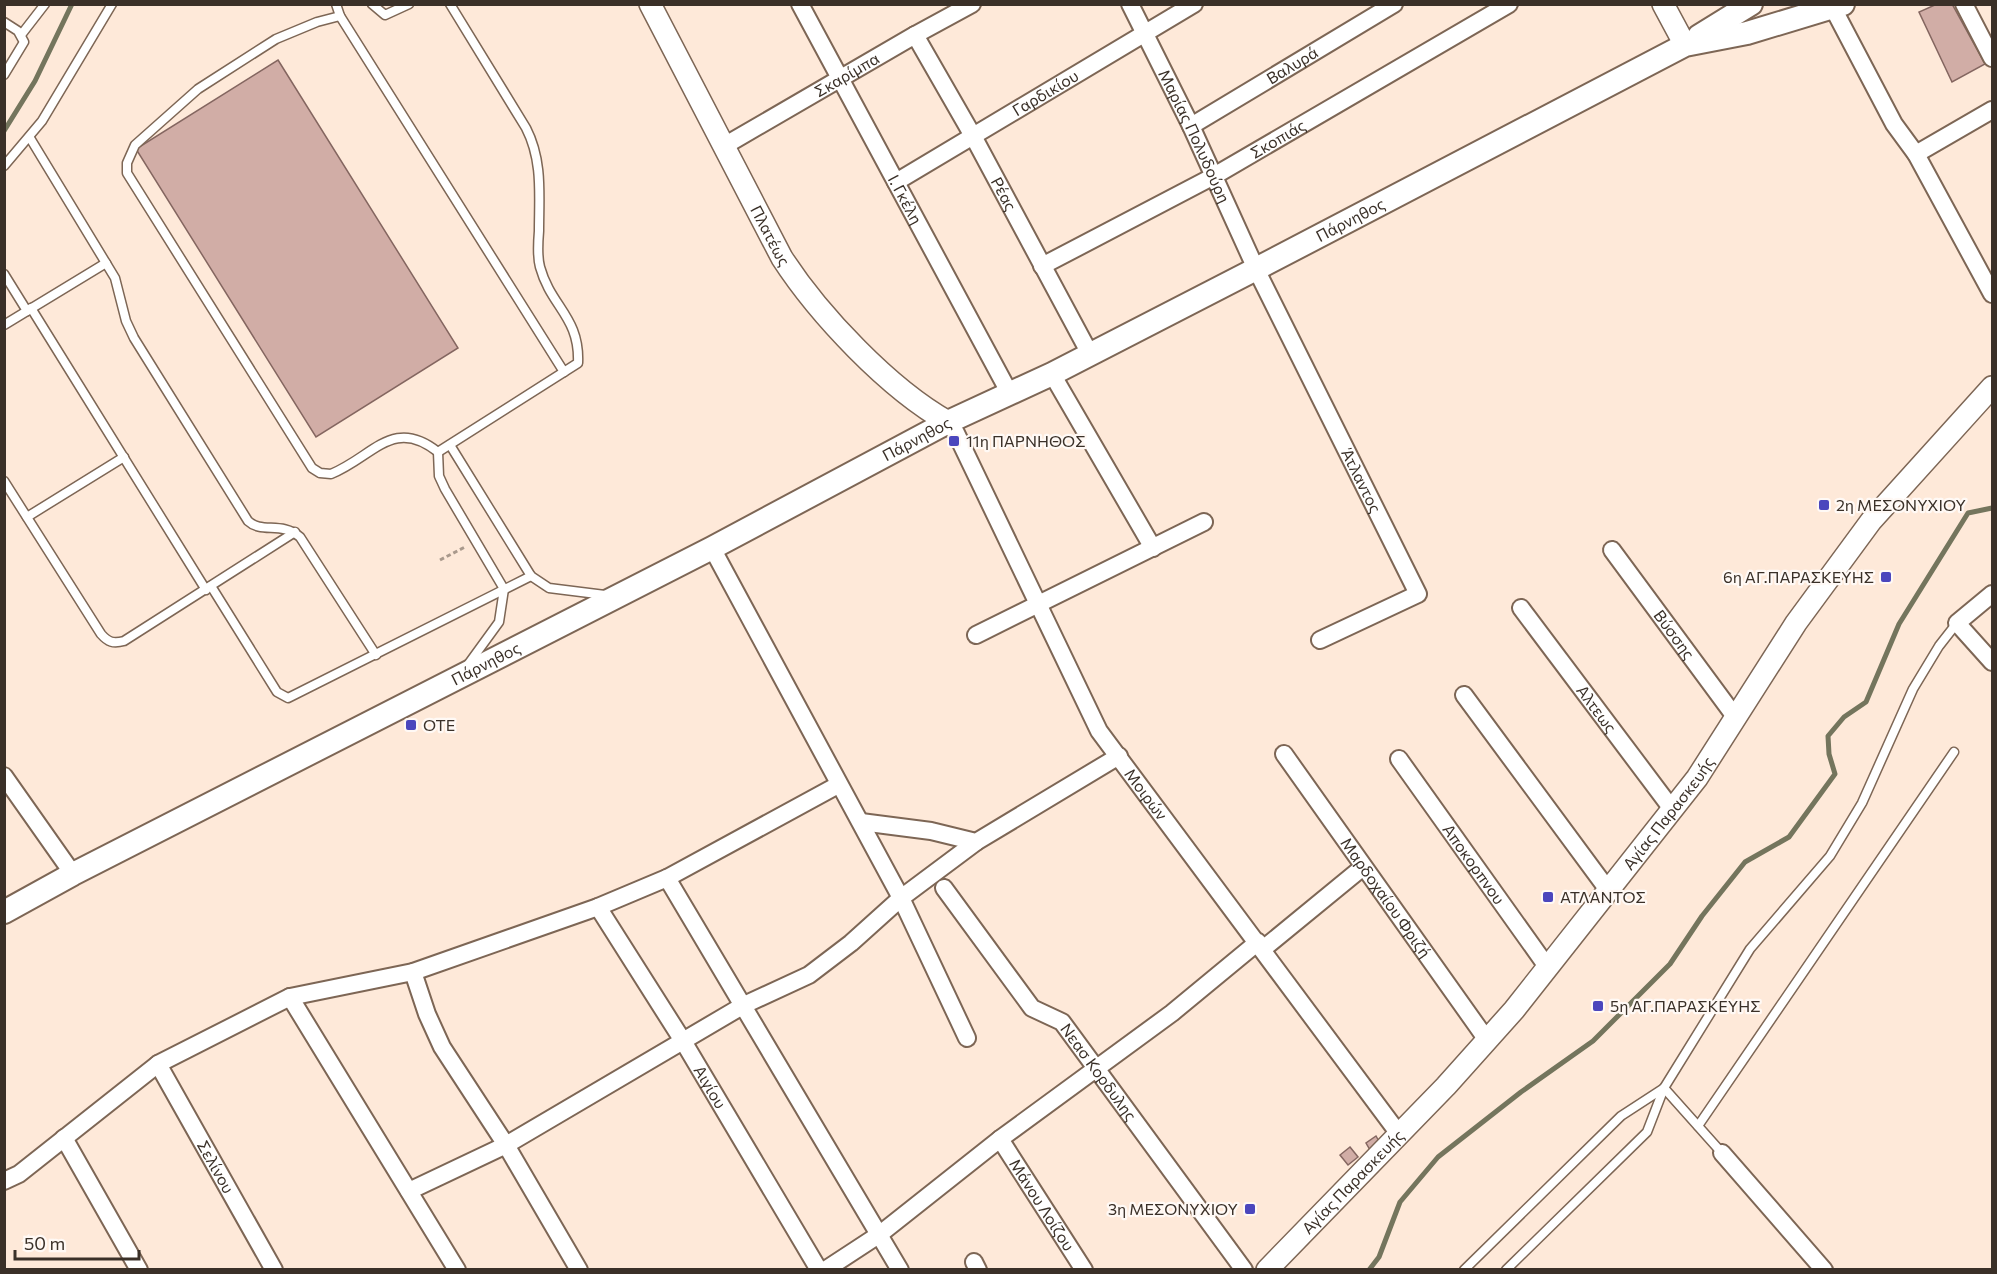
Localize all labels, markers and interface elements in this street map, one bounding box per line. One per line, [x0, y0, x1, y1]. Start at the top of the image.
street label: Βαλυρά [1263, 42, 1321, 88]
street label: Σκαρίμπα [811, 48, 882, 100]
street label: Γαρδικίου [1009, 65, 1082, 119]
street label: Μαρίας Πολυδούρη [1155, 66, 1235, 206]
street label: Σκοπιάς [1247, 115, 1309, 162]
street label: Ι. Γκέλη [885, 171, 927, 227]
street label: Ρέας [988, 173, 1021, 214]
street label: Πάρνηθος [1312, 193, 1388, 245]
street label: Πλατέως [747, 202, 795, 269]
street label: Πάρνηθος [879, 412, 954, 464]
place label: 11η ΠΑΡΝΗΘΟΣ [966, 431, 1085, 450]
marker: 11η ΠΑΡΝΗΘΟΣ [947, 434, 961, 448]
street label: Άτλαντος [1338, 444, 1386, 516]
place label: 2η ΜΕΣΟΝΥΧΙΟΥ [1836, 495, 1966, 514]
marker: 2η ΜΕΣΟΝΥΧΙΟΥ [1817, 498, 1831, 512]
place label: 6η ΑΓ.ΠΑΡΑΣΚΕΥΗΣ [1723, 567, 1874, 586]
marker: 6η ΑΓ.ΠΑΡΑΣΚΕΥΗΣ [1879, 570, 1893, 584]
street label: Βύσσης [1650, 606, 1699, 663]
street label: Πάρνηθος [448, 637, 523, 689]
street label: Αλτεως [1573, 681, 1621, 736]
place label: ΟΤΕ [423, 715, 455, 734]
marker: ΟΤΕ [404, 718, 418, 732]
street label: Αγίας Παρασκευής [1619, 753, 1717, 873]
street label: Μοιρών [1121, 765, 1172, 823]
street label: Αποκορπνου [1439, 820, 1509, 908]
street label: Μαρδοχαίου Φριζή [1337, 833, 1435, 961]
place label: ΑΤΛΑΝΤΟΣ [1560, 887, 1646, 906]
marker: ΑΤΛΑΝΤΟΣ [1541, 890, 1555, 904]
place label: 5η ΑΓ.ΠΑΡΑΣΚΕΥΗΣ [1610, 996, 1761, 1015]
marker: 5η ΑΓ.ΠΑΡΑΣΚΕΥΗΣ [1591, 999, 1605, 1013]
street label: Νεασ Κορδυλης [1057, 1019, 1141, 1124]
street label: Αιγίου [690, 1062, 731, 1112]
street label: Αγίας Παρασκευής [1298, 1125, 1407, 1237]
street label: Σελίνου [194, 1137, 239, 1196]
street label: Μάνου Λοίζου [1006, 1155, 1079, 1254]
place label: 3η ΜΕΣΟΝΥΧΙΟΥ [1108, 1199, 1239, 1218]
marker: 3η ΜΕΣΟΝΥΧΙΟΥ [1243, 1202, 1257, 1216]
scale bar [15, 1223, 140, 1261]
text: 50 m [24, 1232, 65, 1254]

